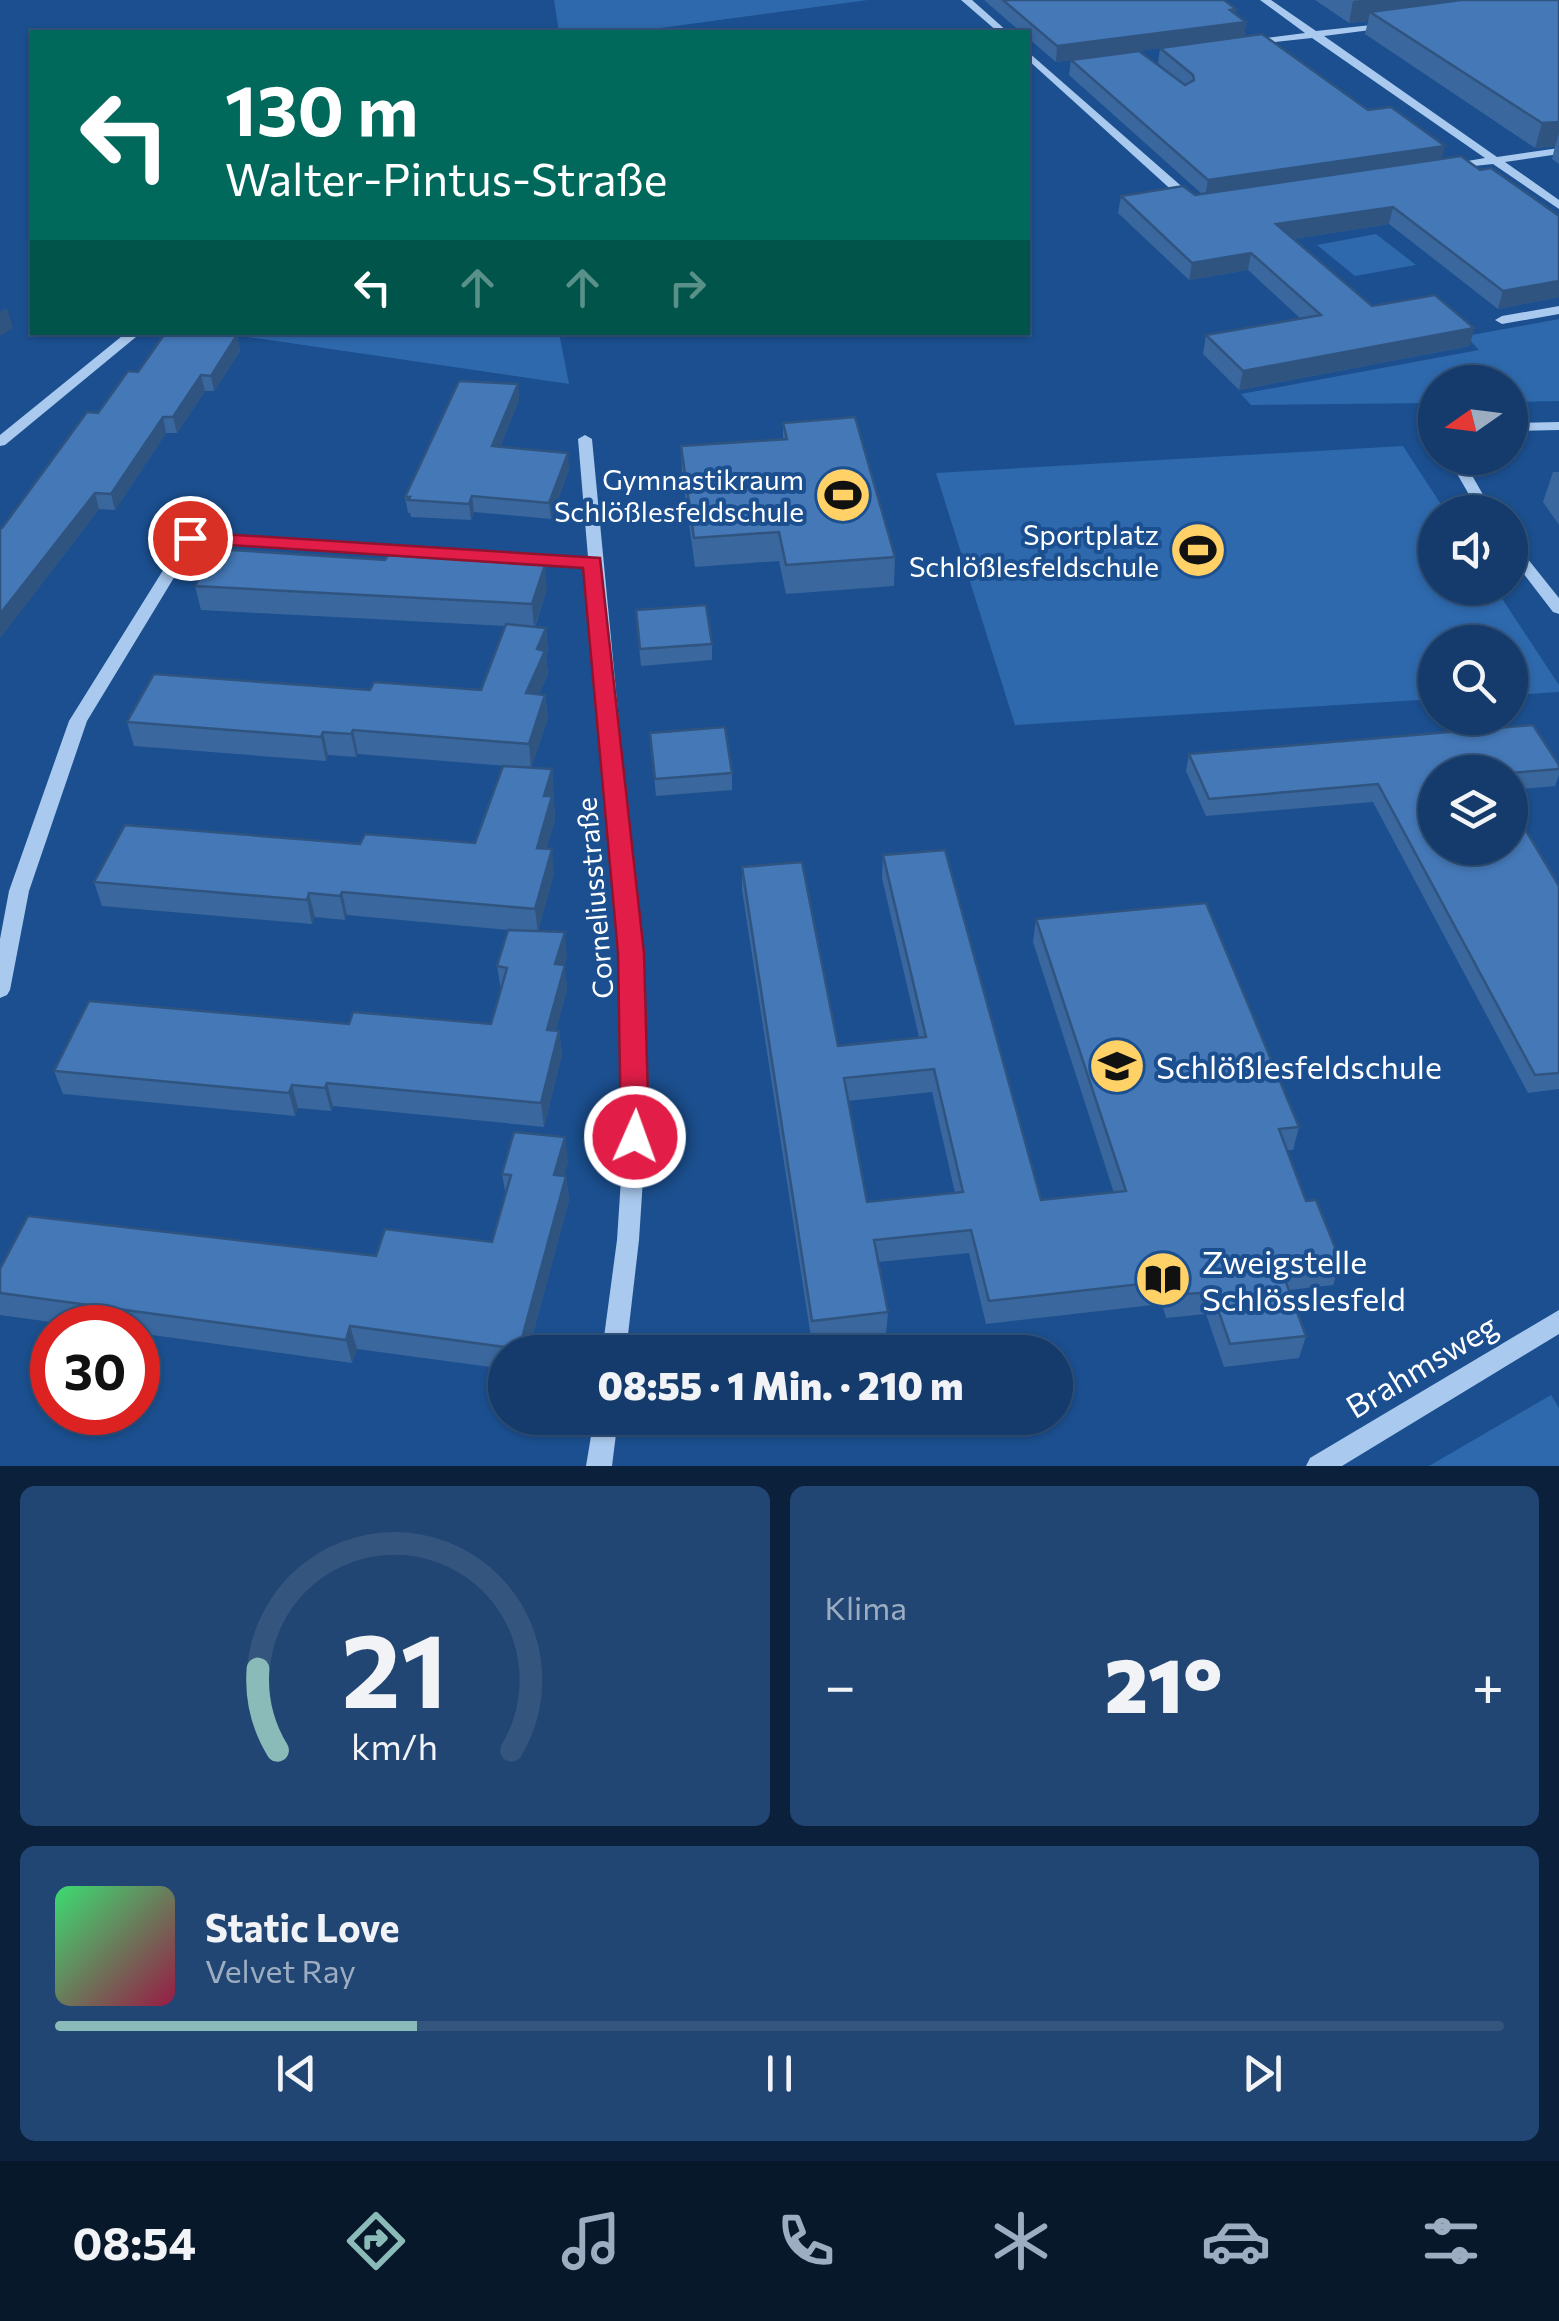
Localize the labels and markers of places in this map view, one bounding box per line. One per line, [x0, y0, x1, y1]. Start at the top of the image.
place label: Gymnastikraum Schlößlesfeldschule [554, 462, 804, 528]
sports icon: Gymnastikraum Schlößlesfeldschule [813, 465, 873, 525]
pin [148, 496, 233, 581]
place label: Sportplatz Schlößlesfeldschule [909, 517, 1159, 583]
sports icon: Sportplatz Schlößlesfeldschule [1168, 520, 1228, 580]
school or university icon: Schlößlesfeldschule [1087, 1036, 1147, 1096]
place label: Schlößlesfeldschule [1156, 1046, 1442, 1086]
place label: Zweigstelle Schlösslesfeld [1202, 1241, 1406, 1318]
library icon: Zweigstelle Schlösslesfeld [1133, 1249, 1193, 1309]

